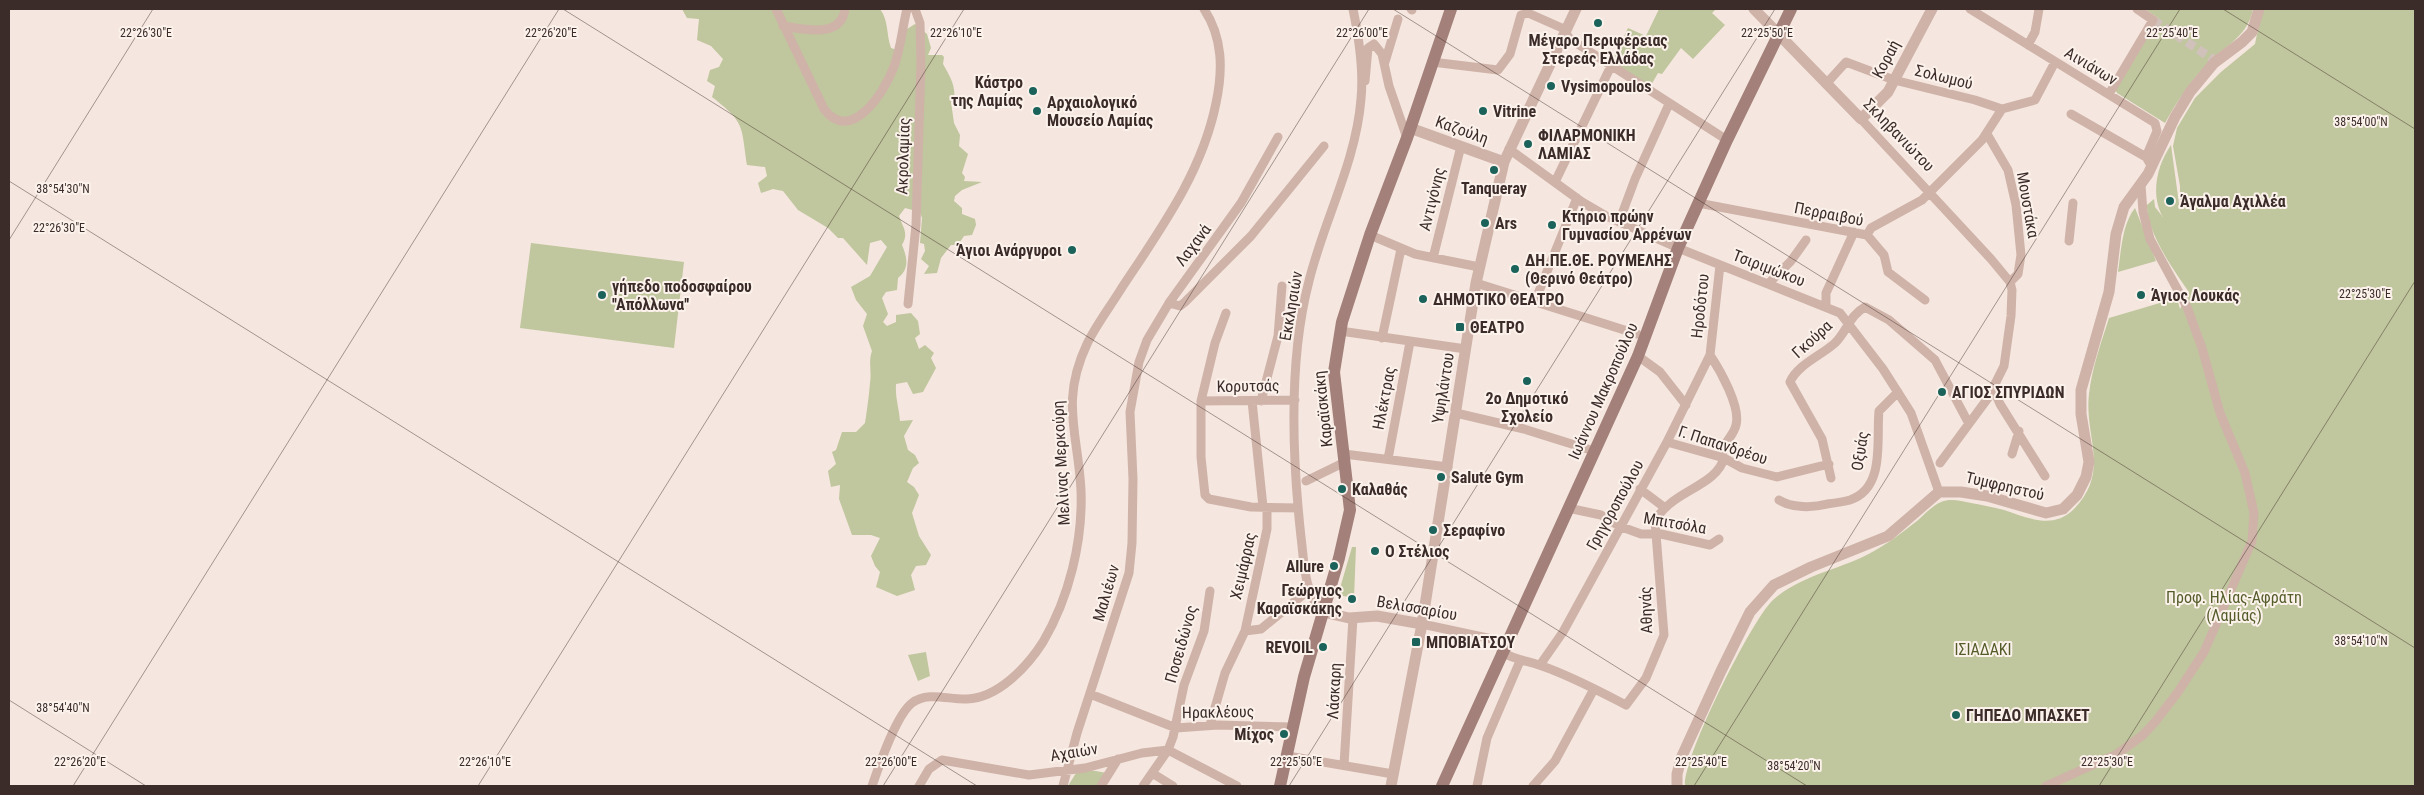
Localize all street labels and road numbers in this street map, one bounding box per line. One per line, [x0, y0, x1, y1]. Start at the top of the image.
street label: Κοραή [1868, 37, 1904, 81]
street label: Αινιάνων [2061, 43, 2121, 89]
street label: Σολωμού [1913, 61, 1975, 93]
street label: Σκληβανιώτου [1860, 95, 1938, 175]
street label: Καζούλη [1433, 112, 1491, 148]
street label: Ακρολαμίας [892, 117, 914, 195]
street label: Αντιγόνης [1415, 165, 1449, 233]
street label: Μουστάκα [2013, 170, 2043, 240]
street label: Περραιβού [1793, 198, 1865, 230]
street label: Λαχανά [1171, 220, 1215, 270]
street label: Τσιριμώκου [1730, 246, 1808, 290]
street label: Εκκλησιών [1276, 270, 1306, 342]
street label: Ηροδότου [1687, 273, 1713, 339]
street label: Γκούρα [1788, 316, 1836, 362]
street label: Ιωάννου Μακροπούλου [1564, 320, 1642, 462]
street label: Υψηλάντου [1428, 351, 1458, 425]
street label: Ηλέκτρας [1369, 365, 1399, 431]
street label: Καραϊσκάκη [1310, 370, 1336, 448]
street label: Κορυτσάς [1216, 376, 1280, 396]
street label: Μελίνας Μερκούρη [1048, 400, 1074, 526]
street label: Γ. Παπανδρέου [1676, 422, 1770, 468]
street label: Οξυάς [1848, 430, 1872, 472]
street label: Γρηγοροπούλου [1582, 457, 1648, 553]
street label: Τυμφρηστού [1964, 468, 2046, 504]
street label: Μπιτσόλα [1642, 508, 1708, 538]
street label: Χειμάρρας [1226, 530, 1260, 602]
street label: Μαλιέων [1089, 562, 1123, 624]
street label: Αθηνάς [1636, 586, 1656, 634]
street label: Βελισσαρίου [1375, 592, 1459, 624]
street label: Ποσειδώνος [1161, 603, 1201, 685]
street label: Λάσκαρη [1323, 662, 1345, 720]
street label: Ηρακλέους [1182, 702, 1254, 722]
street label: Αχαιών [1049, 739, 1099, 765]

